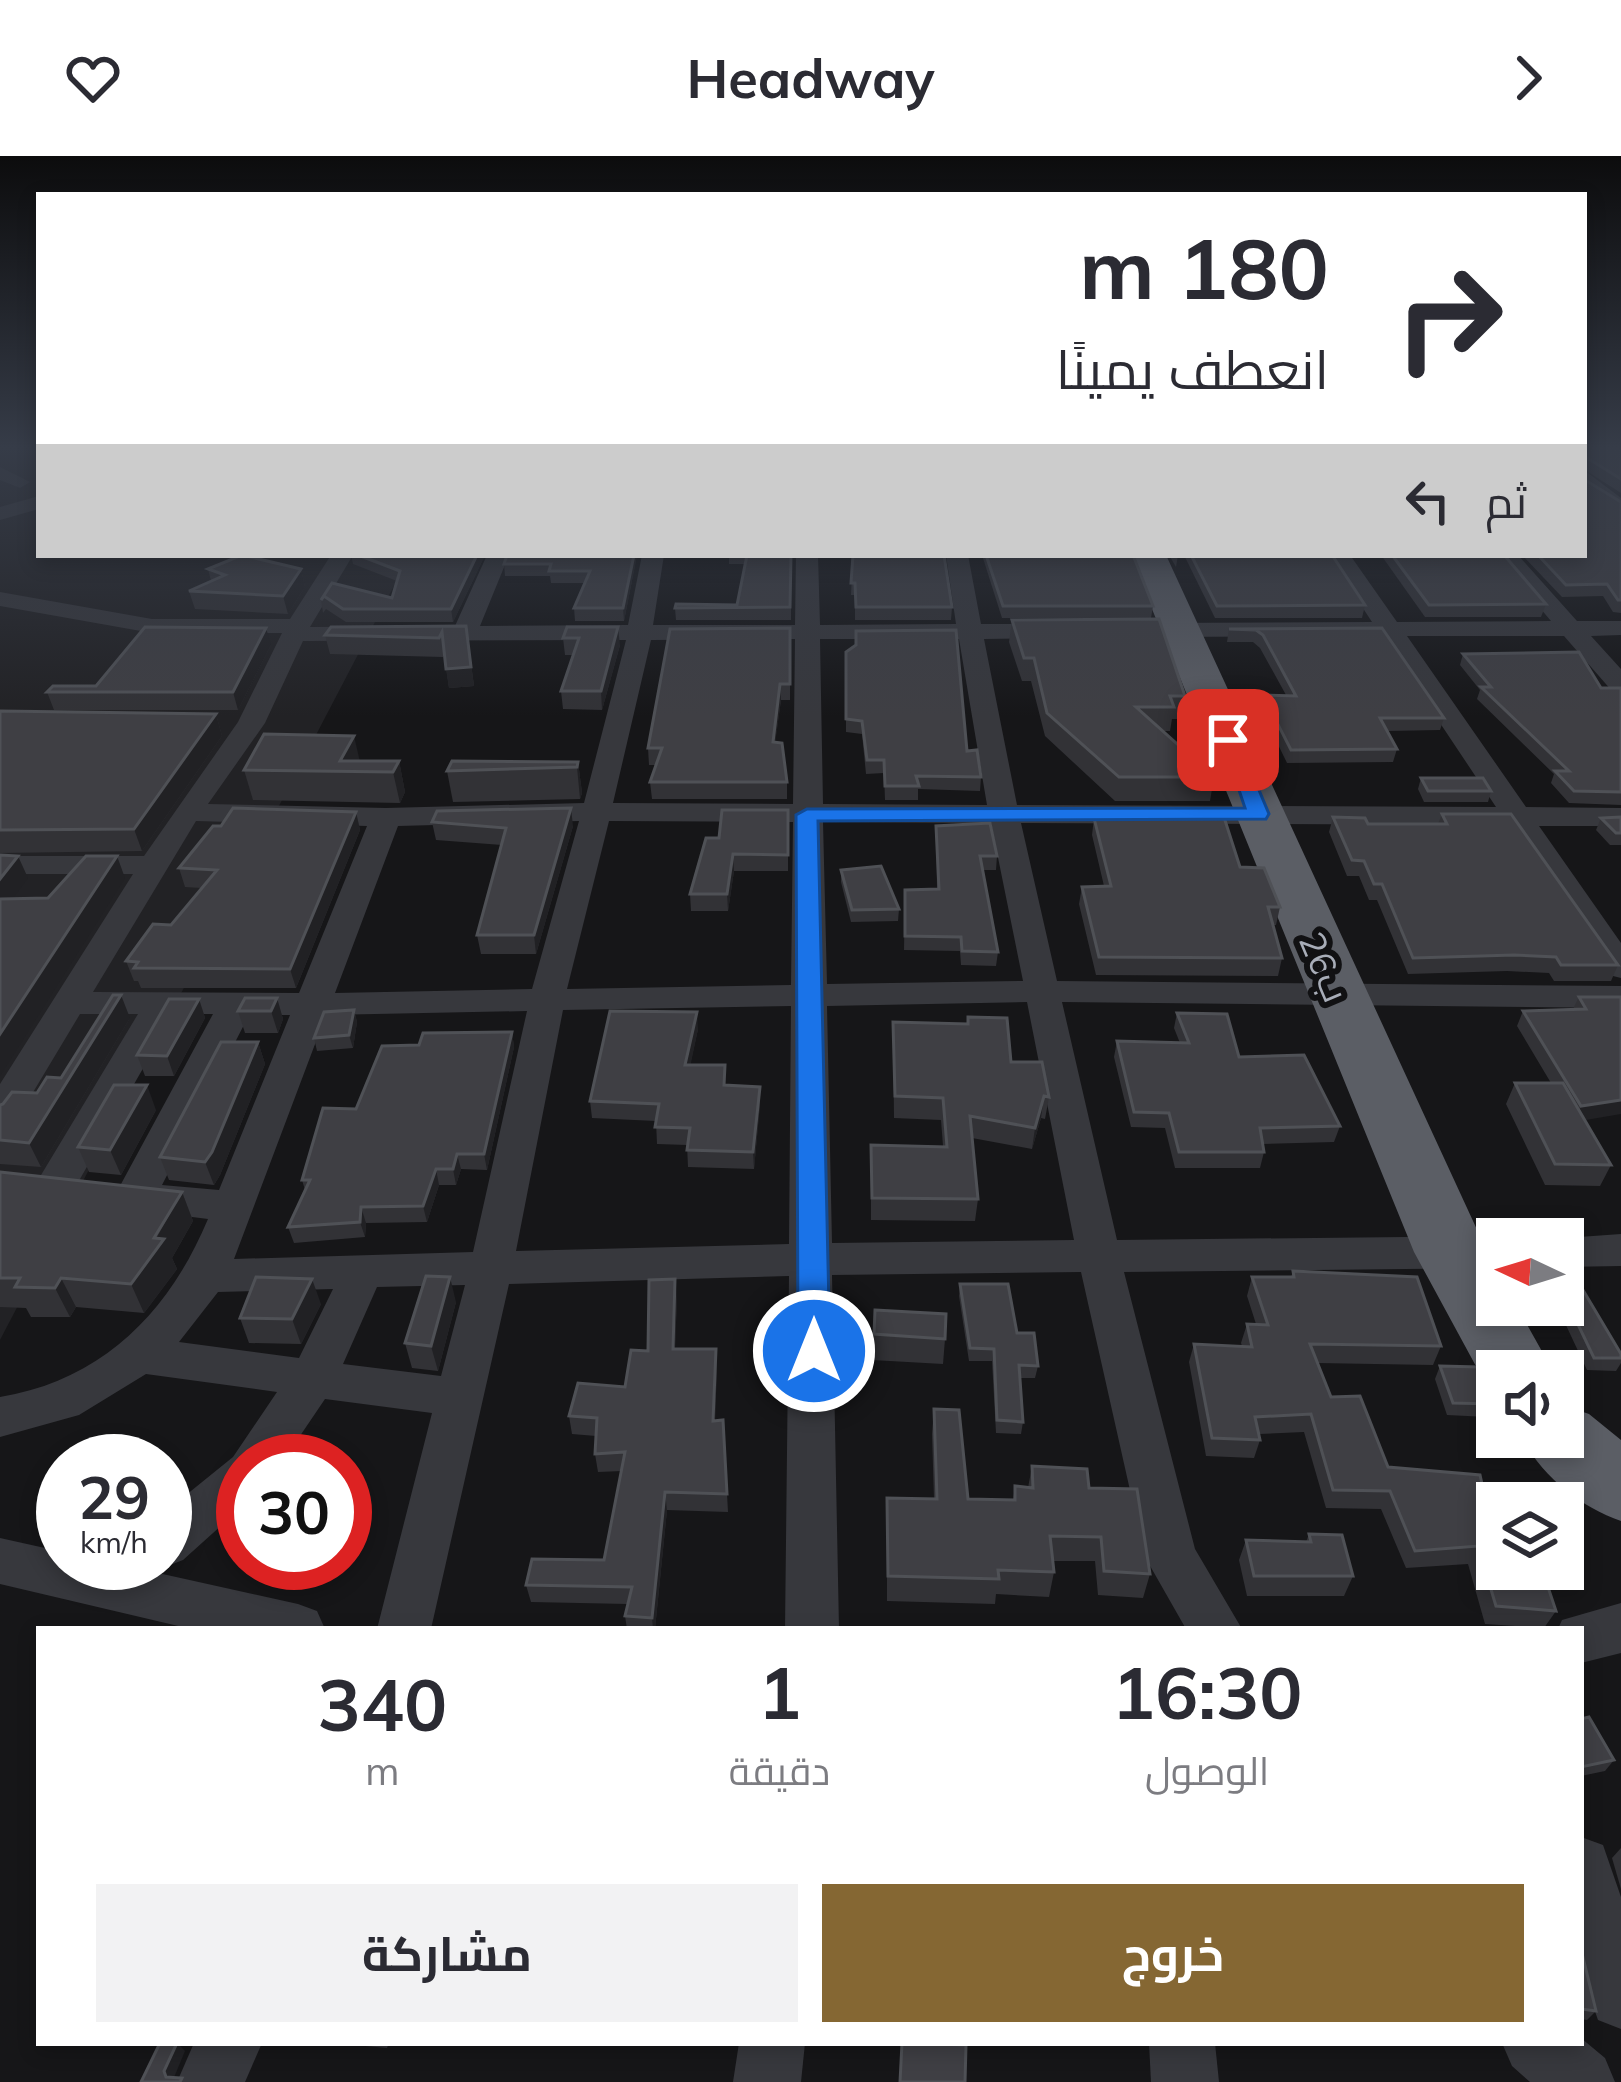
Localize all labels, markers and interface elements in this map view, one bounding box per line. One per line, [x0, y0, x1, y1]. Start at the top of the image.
text: Headway [686, 44, 935, 112]
icon: heart [60, 45, 126, 111]
icon: forward [1495, 45, 1561, 111]
text: 180 m [1079, 215, 1329, 320]
icon: right [1371, 240, 1527, 396]
text: انعطف يمينًا [1056, 335, 1329, 403]
icon: left [1395, 468, 1461, 534]
text: ثم [1485, 473, 1527, 529]
pin [1177, 689, 1279, 791]
icon: arrive [1195, 707, 1261, 773]
street label: 26ب [1290, 925, 1359, 1009]
north arrow [1476, 1218, 1584, 1326]
map controls [1476, 1218, 1584, 1590]
position arrow [751, 1288, 877, 1414]
button: sound [1476, 1350, 1584, 1458]
speed limit sign: 30 [216, 1434, 372, 1590]
text: 29 [78, 1459, 150, 1534]
button: layers [1476, 1482, 1584, 1590]
text: km/h [80, 1523, 148, 1561]
text: 1 [758, 1647, 801, 1737]
text: 16:30 [1112, 1647, 1302, 1737]
text: 340 [318, 1659, 447, 1749]
text: m [365, 1746, 400, 1795]
text: دقيقة [729, 1746, 830, 1795]
text: الوصول [1145, 1746, 1269, 1795]
button: مشاركة [96, 1884, 798, 2022]
button: خروج [822, 1884, 1524, 2022]

